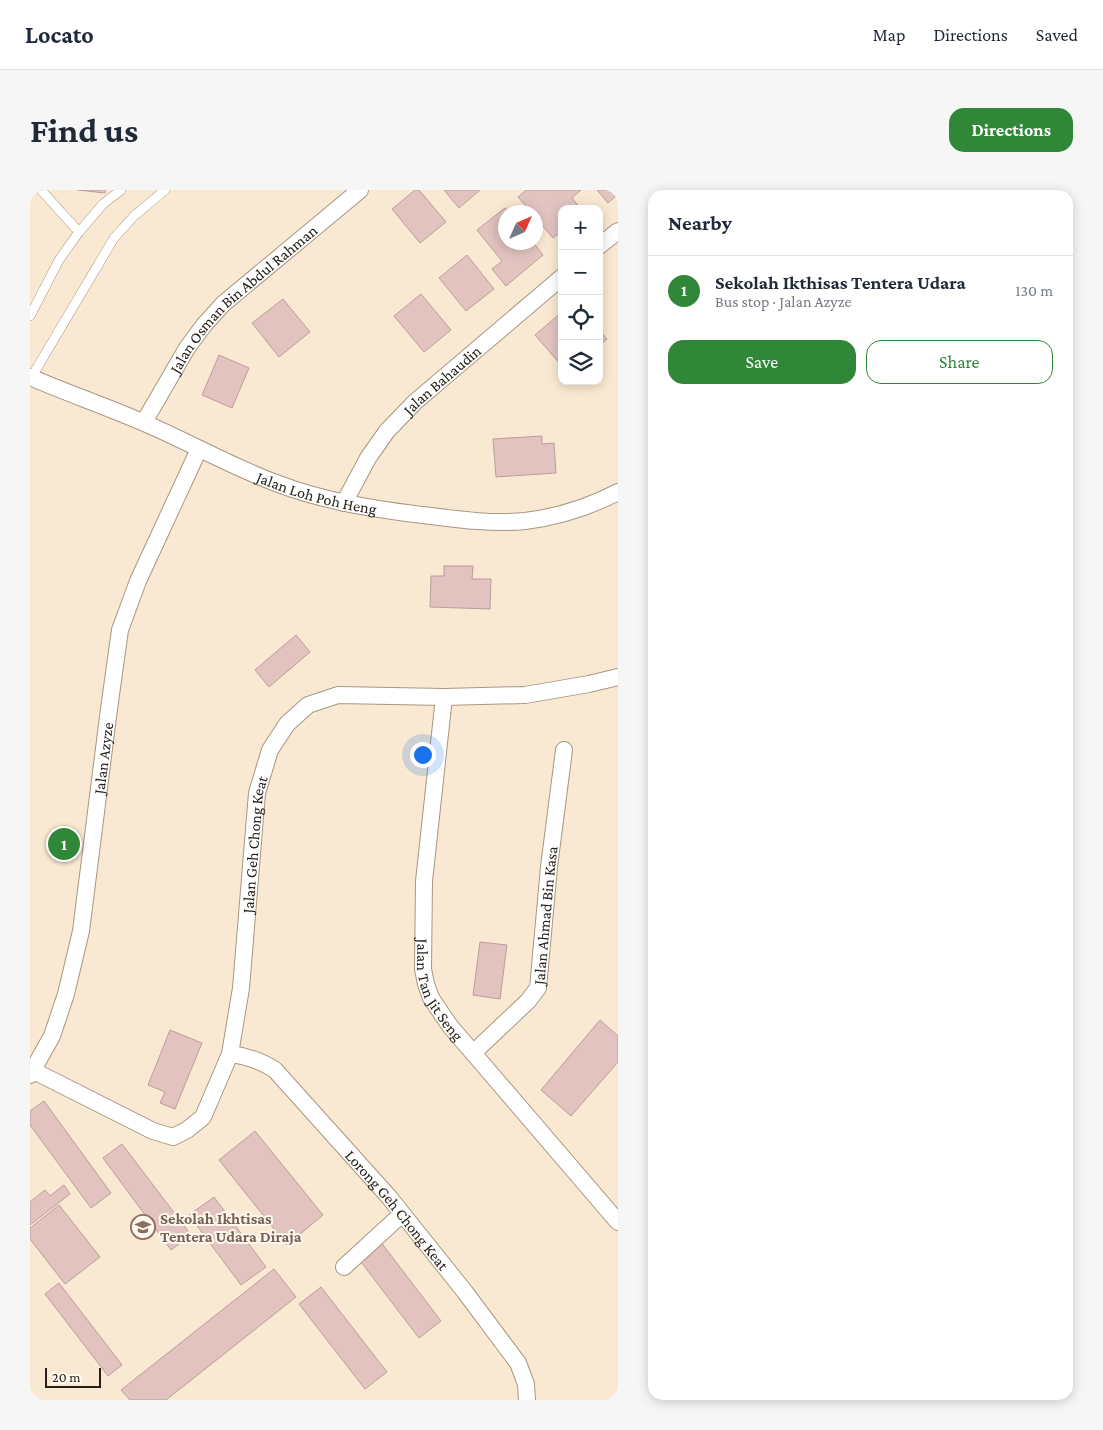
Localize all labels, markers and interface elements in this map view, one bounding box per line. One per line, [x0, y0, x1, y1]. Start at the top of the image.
text: Locato [25, 21, 94, 48]
text: Map [873, 25, 905, 45]
text: Directions [933, 25, 1008, 45]
text: Saved [1036, 25, 1078, 45]
button: Directions [949, 108, 1073, 152]
text: Find us [30, 111, 138, 150]
north arrow [498, 205, 543, 250]
map controls [558, 205, 603, 385]
button: + [558, 205, 603, 250]
text: Nearby [668, 211, 732, 235]
street label: Jalan Osman Bin Abdul Rahman [165, 221, 321, 378]
button: − [558, 250, 603, 295]
text: Sekolah Ikthisas Tentera Udara [715, 272, 966, 293]
text: 1 [681, 282, 687, 299]
text: 130 m [1015, 282, 1053, 299]
text: Bus stop · Jalan Azyze [715, 293, 851, 310]
button: locate [558, 295, 603, 340]
button: layers [558, 340, 603, 385]
button: Save [668, 340, 856, 384]
button: Share [866, 340, 1053, 384]
street label: Jalan Bahaudin [398, 342, 485, 420]
street label: Jalan Loh Poh Heng [252, 468, 378, 519]
street label: Jalan Azyze [90, 721, 116, 797]
your location [410, 742, 436, 768]
street label: Jalan Geh Chong Keat [239, 773, 271, 916]
pin: 1 [48, 825, 80, 863]
street label: Jalan Ahmad Bin Kasa [530, 844, 561, 988]
street label: Jalan Tan Jit Seng [413, 936, 467, 1045]
street label: Lorong Geh Chong Keat [342, 1147, 452, 1274]
place label: Sekolah Ikhtisas Tentera Udara Diraja [160, 1210, 302, 1246]
school or university icon: Sekolah Ikhtisas Tentera Udara Diraja [130, 1214, 156, 1240]
scale bar [45, 1365, 101, 1388]
text: 20 m [52, 1369, 80, 1385]

